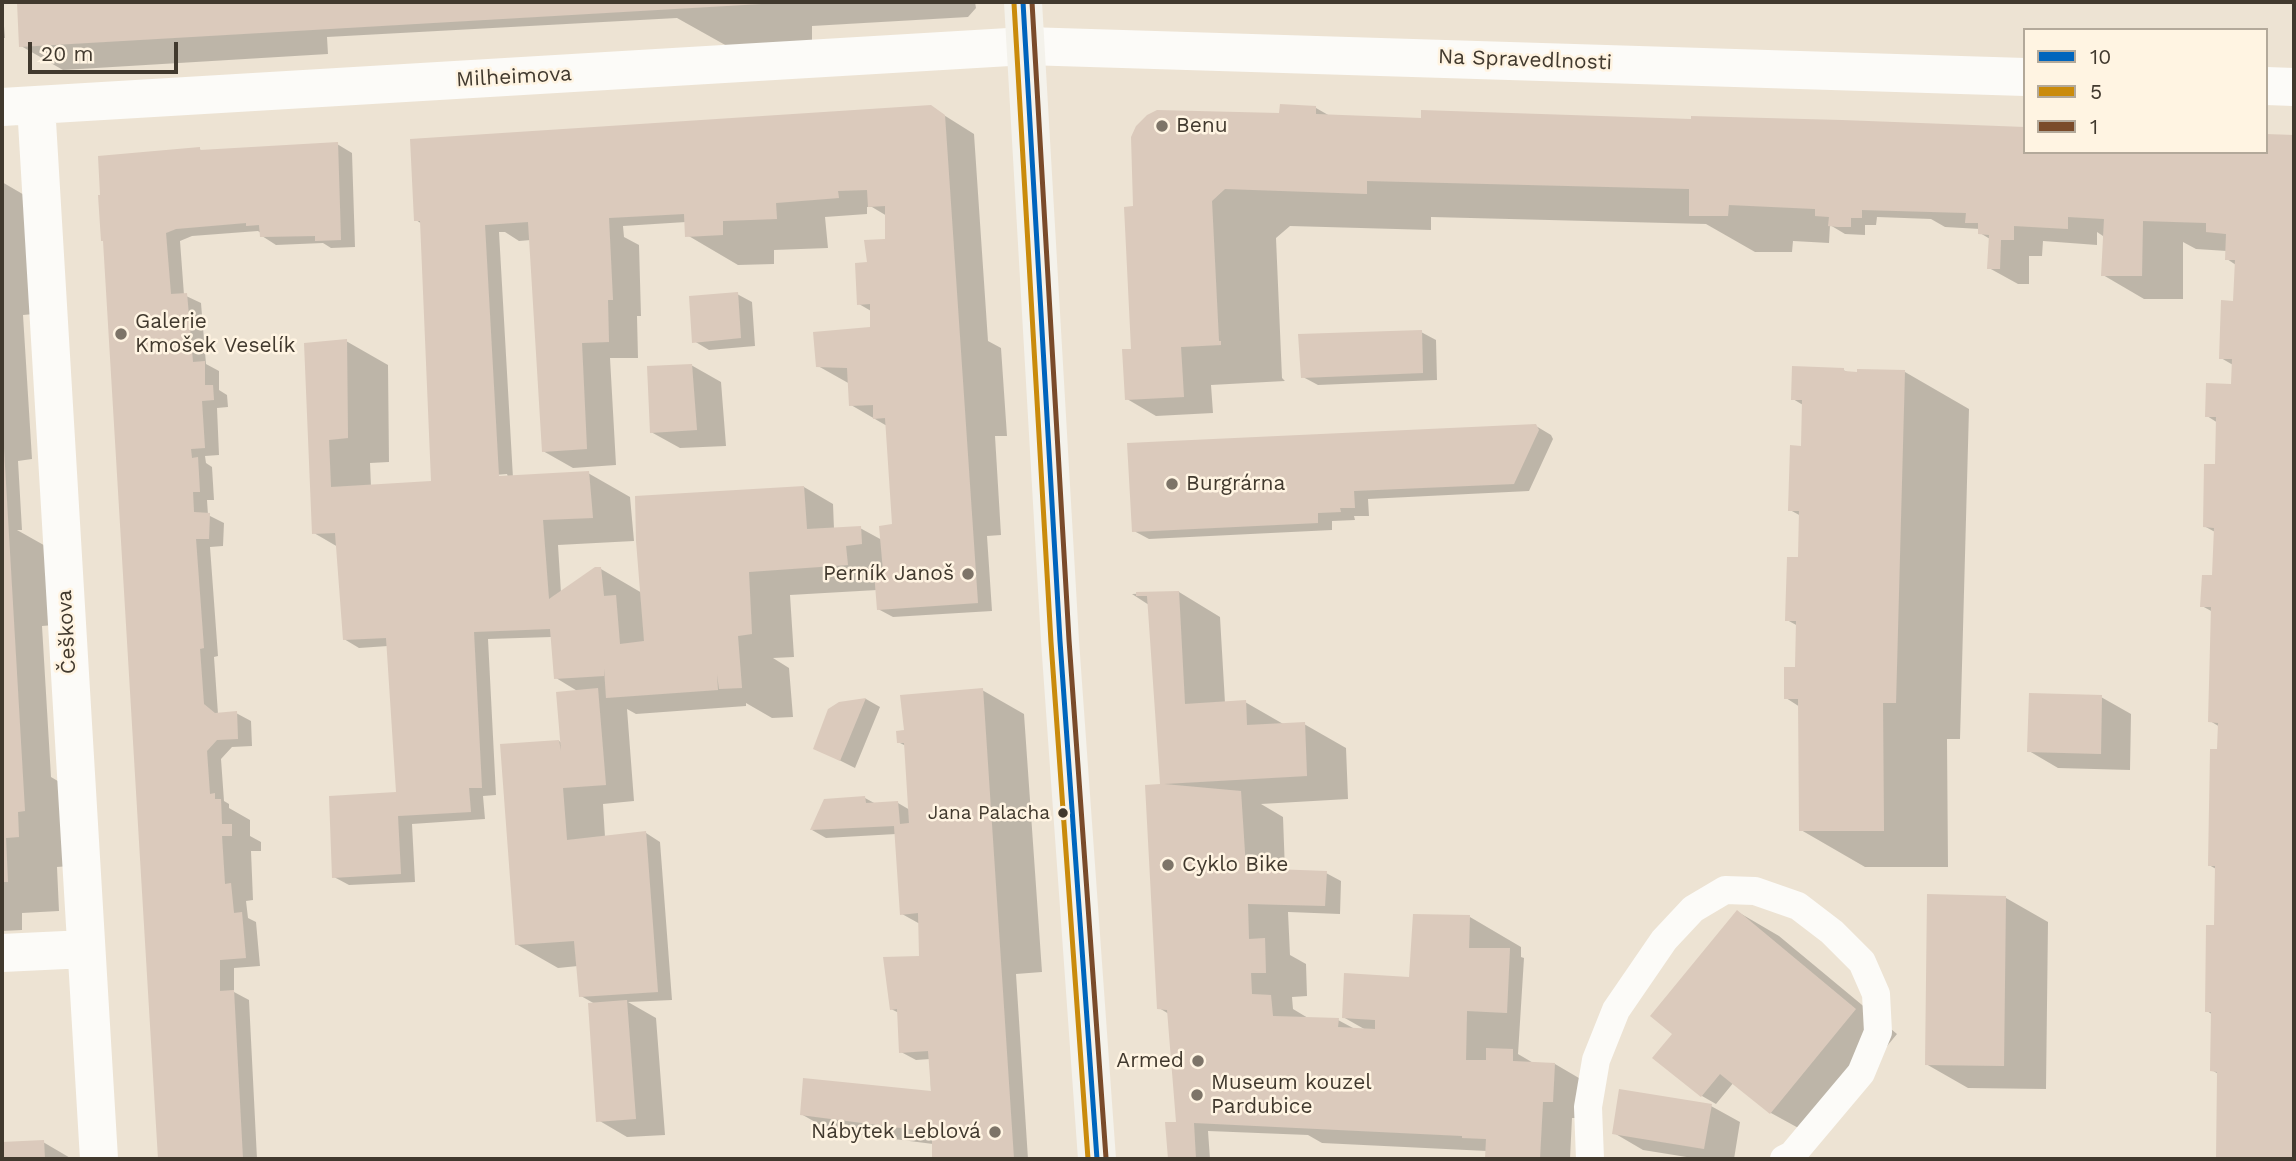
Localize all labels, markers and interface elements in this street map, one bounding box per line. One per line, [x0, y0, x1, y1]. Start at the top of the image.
scale bar [32, 28, 182, 72]
legend [2023, 28, 2268, 154]
text: 20 m [41, 41, 93, 66]
street label: Na Spravedlnosti [1437, 44, 1613, 76]
text: 10 [2090, 44, 2111, 69]
street label: Milheimova [456, 61, 572, 93]
text: 5 [2090, 79, 2102, 104]
place label: Benu [1176, 113, 1228, 139]
text: 1 [2090, 114, 2098, 139]
marker: Benu [1154, 118, 1170, 134]
place label: Galerie Kmošek Veselík [135, 309, 296, 359]
marker: Galerie Kmošek Veselík [113, 326, 129, 342]
place label: Burgrárna [1186, 471, 1285, 497]
marker: Burgrárna [1164, 476, 1180, 492]
place label: Perník Janoš [823, 561, 954, 587]
marker: Perník Janoš [960, 566, 976, 582]
street label: Češkova [52, 589, 82, 675]
place label: Jana Palacha [928, 802, 1050, 824]
marker: Jana Palacha [1056, 806, 1070, 820]
place label: Cyklo Bike [1182, 852, 1288, 878]
marker: Cyklo Bike [1160, 857, 1176, 873]
place label: Armed [1116, 1048, 1184, 1074]
marker: Armed [1190, 1053, 1206, 1069]
place label: Museum kouzel Pardubice [1211, 1070, 1372, 1120]
marker: Museum kouzel Pardubice [1189, 1087, 1205, 1103]
place label: Nábytek Leblová [811, 1119, 981, 1145]
marker: Nábytek Leblová [987, 1124, 1003, 1140]

